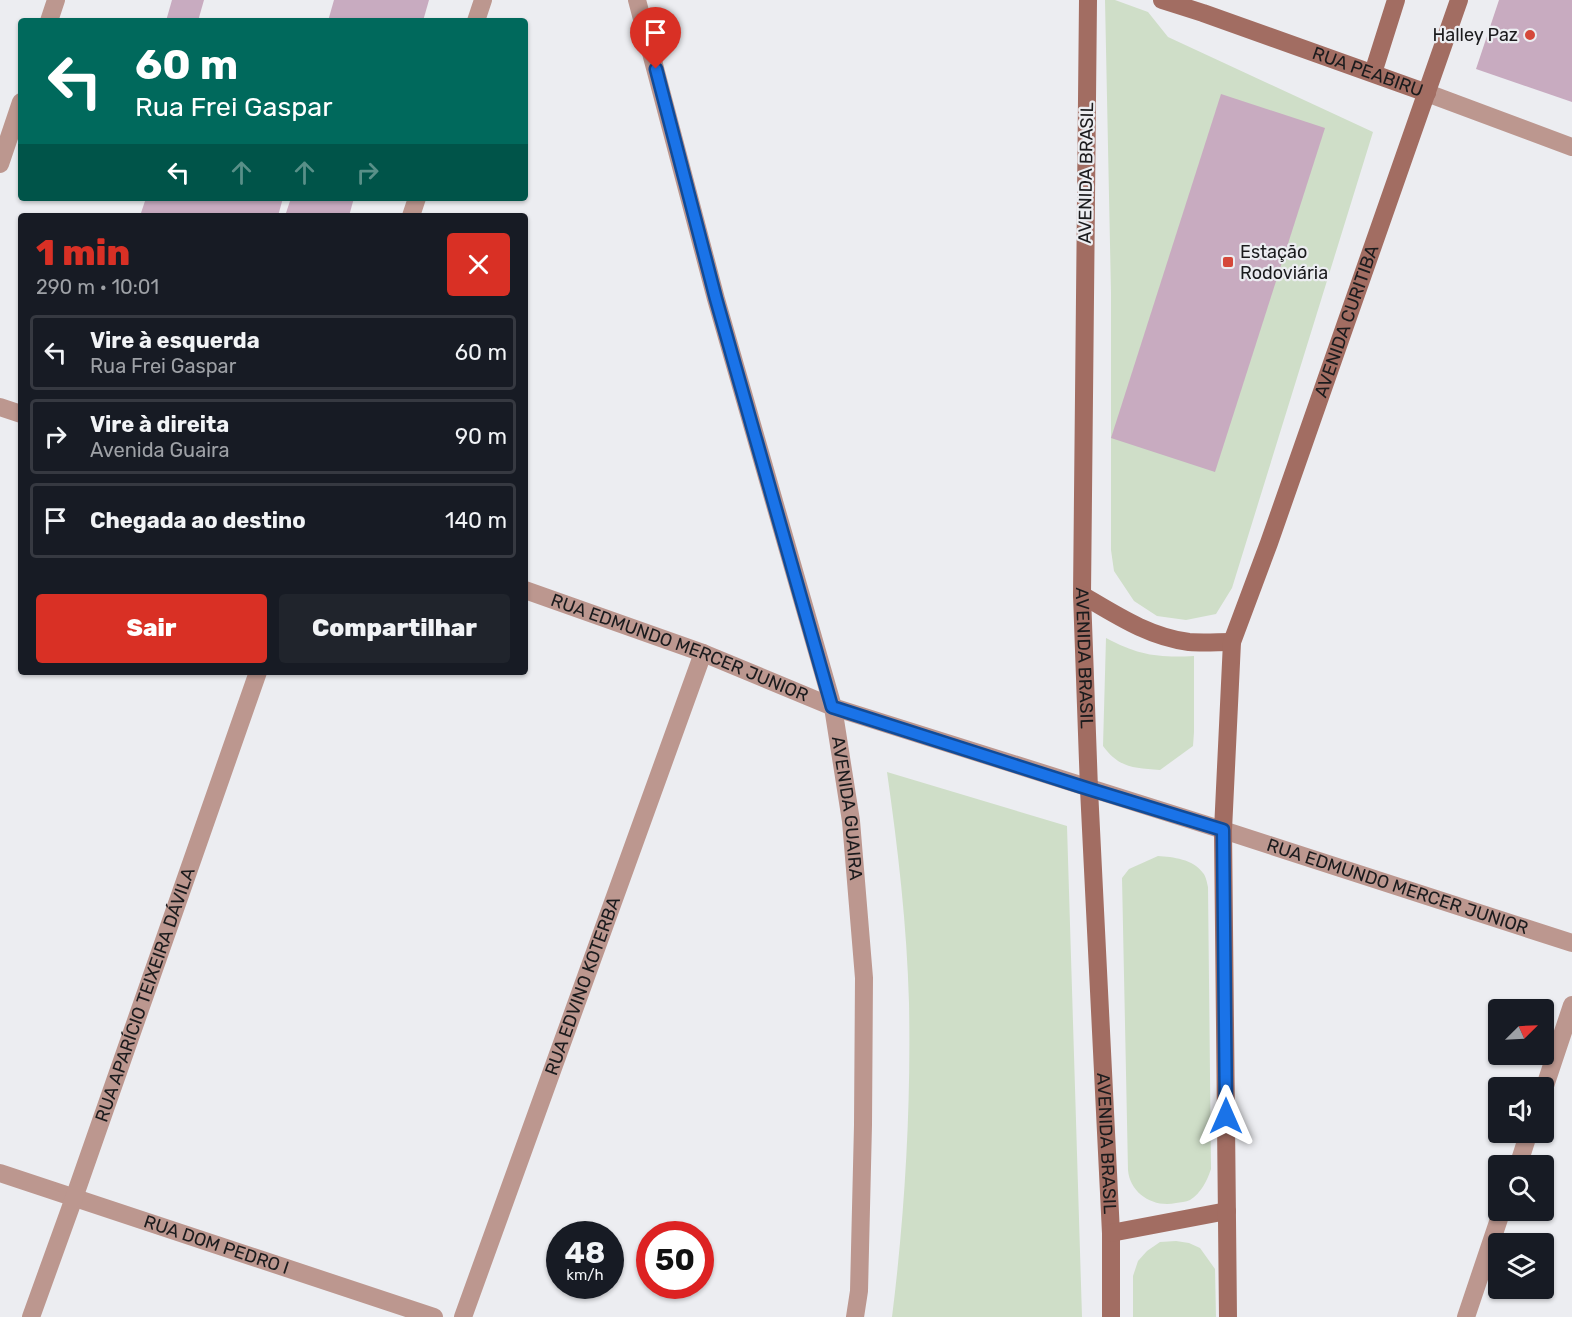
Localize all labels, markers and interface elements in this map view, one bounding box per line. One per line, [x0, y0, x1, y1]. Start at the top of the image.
pin [630, 7, 681, 69]
icon: arrive [639, 16, 672, 49]
place label: Halley Paz [1432, 24, 1518, 46]
marker: Halley Paz [1523, 28, 1537, 42]
text: 60 m [135, 40, 238, 90]
icon: left [36, 42, 114, 120]
street label: RUA PEABIRU [1309, 42, 1426, 102]
text: Rua Frei Gaspar [135, 91, 332, 123]
street label: AVENIDA BRASIL [1074, 102, 1098, 244]
icon: left [162, 156, 195, 189]
icon: ahead [225, 156, 258, 189]
icon: ahead [288, 156, 321, 189]
icon: right [351, 156, 384, 189]
text: 1 min [36, 231, 130, 274]
button: close [447, 233, 510, 296]
place label: Estação Rodoviária [1240, 241, 1328, 284]
street label: AVENIDA CURITIBA [1310, 242, 1383, 400]
marker: Estação Rodoviária [1221, 255, 1235, 269]
text: 290 m · 10:01 [36, 275, 159, 299]
text: Vire à esquerda [90, 327, 260, 354]
icon: left [39, 336, 72, 369]
text: 60 m [455, 339, 507, 366]
text: Rua Frei Gaspar [90, 354, 236, 378]
text: Vire à direita [90, 411, 229, 438]
icon: right [39, 420, 72, 453]
text: 90 m [455, 423, 507, 450]
text: Avenida Guaira [90, 438, 230, 462]
icon: arrive [39, 504, 72, 537]
text: Chegada ao destino [90, 507, 306, 534]
text: 140 m [445, 507, 507, 534]
street label: AVENIDA BRASIL [1071, 587, 1098, 729]
street label: RUA EDMUNDO MERCER JUNIOR [548, 589, 812, 707]
button: Sair [36, 594, 267, 663]
button: Compartilhar [279, 594, 510, 663]
street label: AVENIDA GUAIRA [827, 735, 867, 881]
street label: RUA EDMUNDO MERCER JUNIOR [1264, 834, 1531, 939]
street label: RUA APARÍCIO TEIXEIRA DÁVILA [90, 864, 200, 1125]
street label: RUA EDVINO KOTERBA [540, 894, 625, 1078]
north arrow [1488, 999, 1554, 1065]
map controls [1488, 999, 1554, 1299]
street label: AVENIDA BRASIL [1092, 1072, 1121, 1215]
button: sound [1488, 1077, 1554, 1143]
position arrow [1194, 1084, 1258, 1148]
button: search [1488, 1155, 1554, 1221]
street label: RUA DOM PEDRO I [141, 1210, 292, 1279]
speed limit sign: 50 [636, 1221, 714, 1299]
button: layers [1488, 1233, 1554, 1299]
text: 48 [565, 1235, 605, 1271]
text: km/h [566, 1266, 604, 1284]

